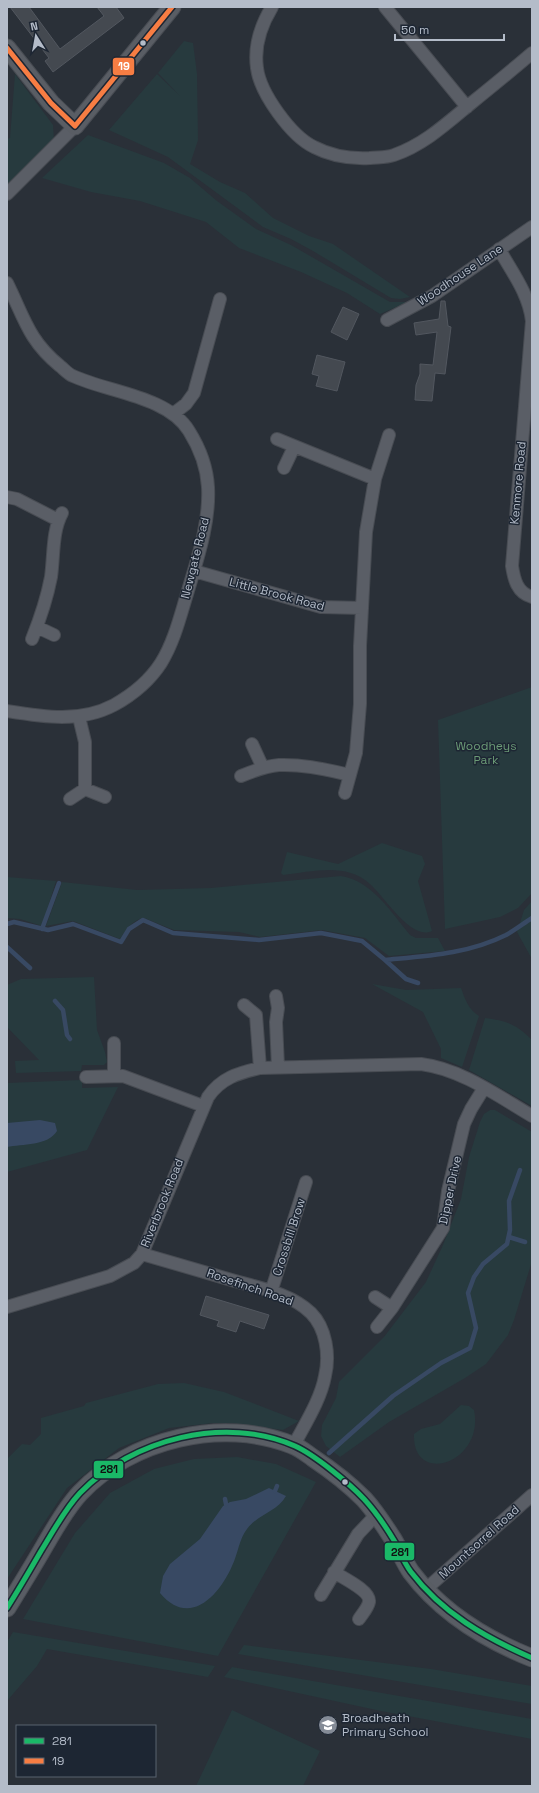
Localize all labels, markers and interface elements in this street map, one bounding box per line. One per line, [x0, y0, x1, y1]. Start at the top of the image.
north arrow [16, 16, 56, 56]
scale bar [395, 16, 504, 42]
text: N [29, 19, 39, 34]
text: 50 m [401, 22, 429, 38]
unlabelled marker [138, 38, 148, 48]
line badge: 19 [112, 57, 135, 76]
text: 19 [118, 59, 130, 73]
street label: Woodhouse Lane [414, 241, 506, 309]
street label: Kenmore Road [506, 441, 530, 525]
street label: Newgate Road [177, 515, 213, 601]
street label: Little Brook Road [228, 574, 326, 614]
park label: Woodheys Park [455, 738, 517, 768]
street label: Dipper Drive [435, 1154, 465, 1226]
street label: Riverbrook Road [137, 1156, 187, 1250]
street label: Crossbill Brow [269, 1196, 309, 1278]
street label: Rosefinch Road [205, 1265, 295, 1309]
line badge: 281 [93, 1460, 124, 1479]
text: 281 [100, 1462, 118, 1476]
unlabelled marker [340, 1477, 350, 1487]
street label: Mountsorrel Road [435, 1502, 523, 1582]
line badge: 281 [384, 1542, 415, 1561]
text: 281 [391, 1545, 409, 1559]
place label: Broadheath Primary School [342, 1710, 429, 1740]
school or university icon: Broadheath Primary School [317, 1714, 339, 1736]
legend [16, 1725, 156, 1777]
text: 281 [52, 1733, 72, 1749]
text: 19 [52, 1753, 64, 1769]

